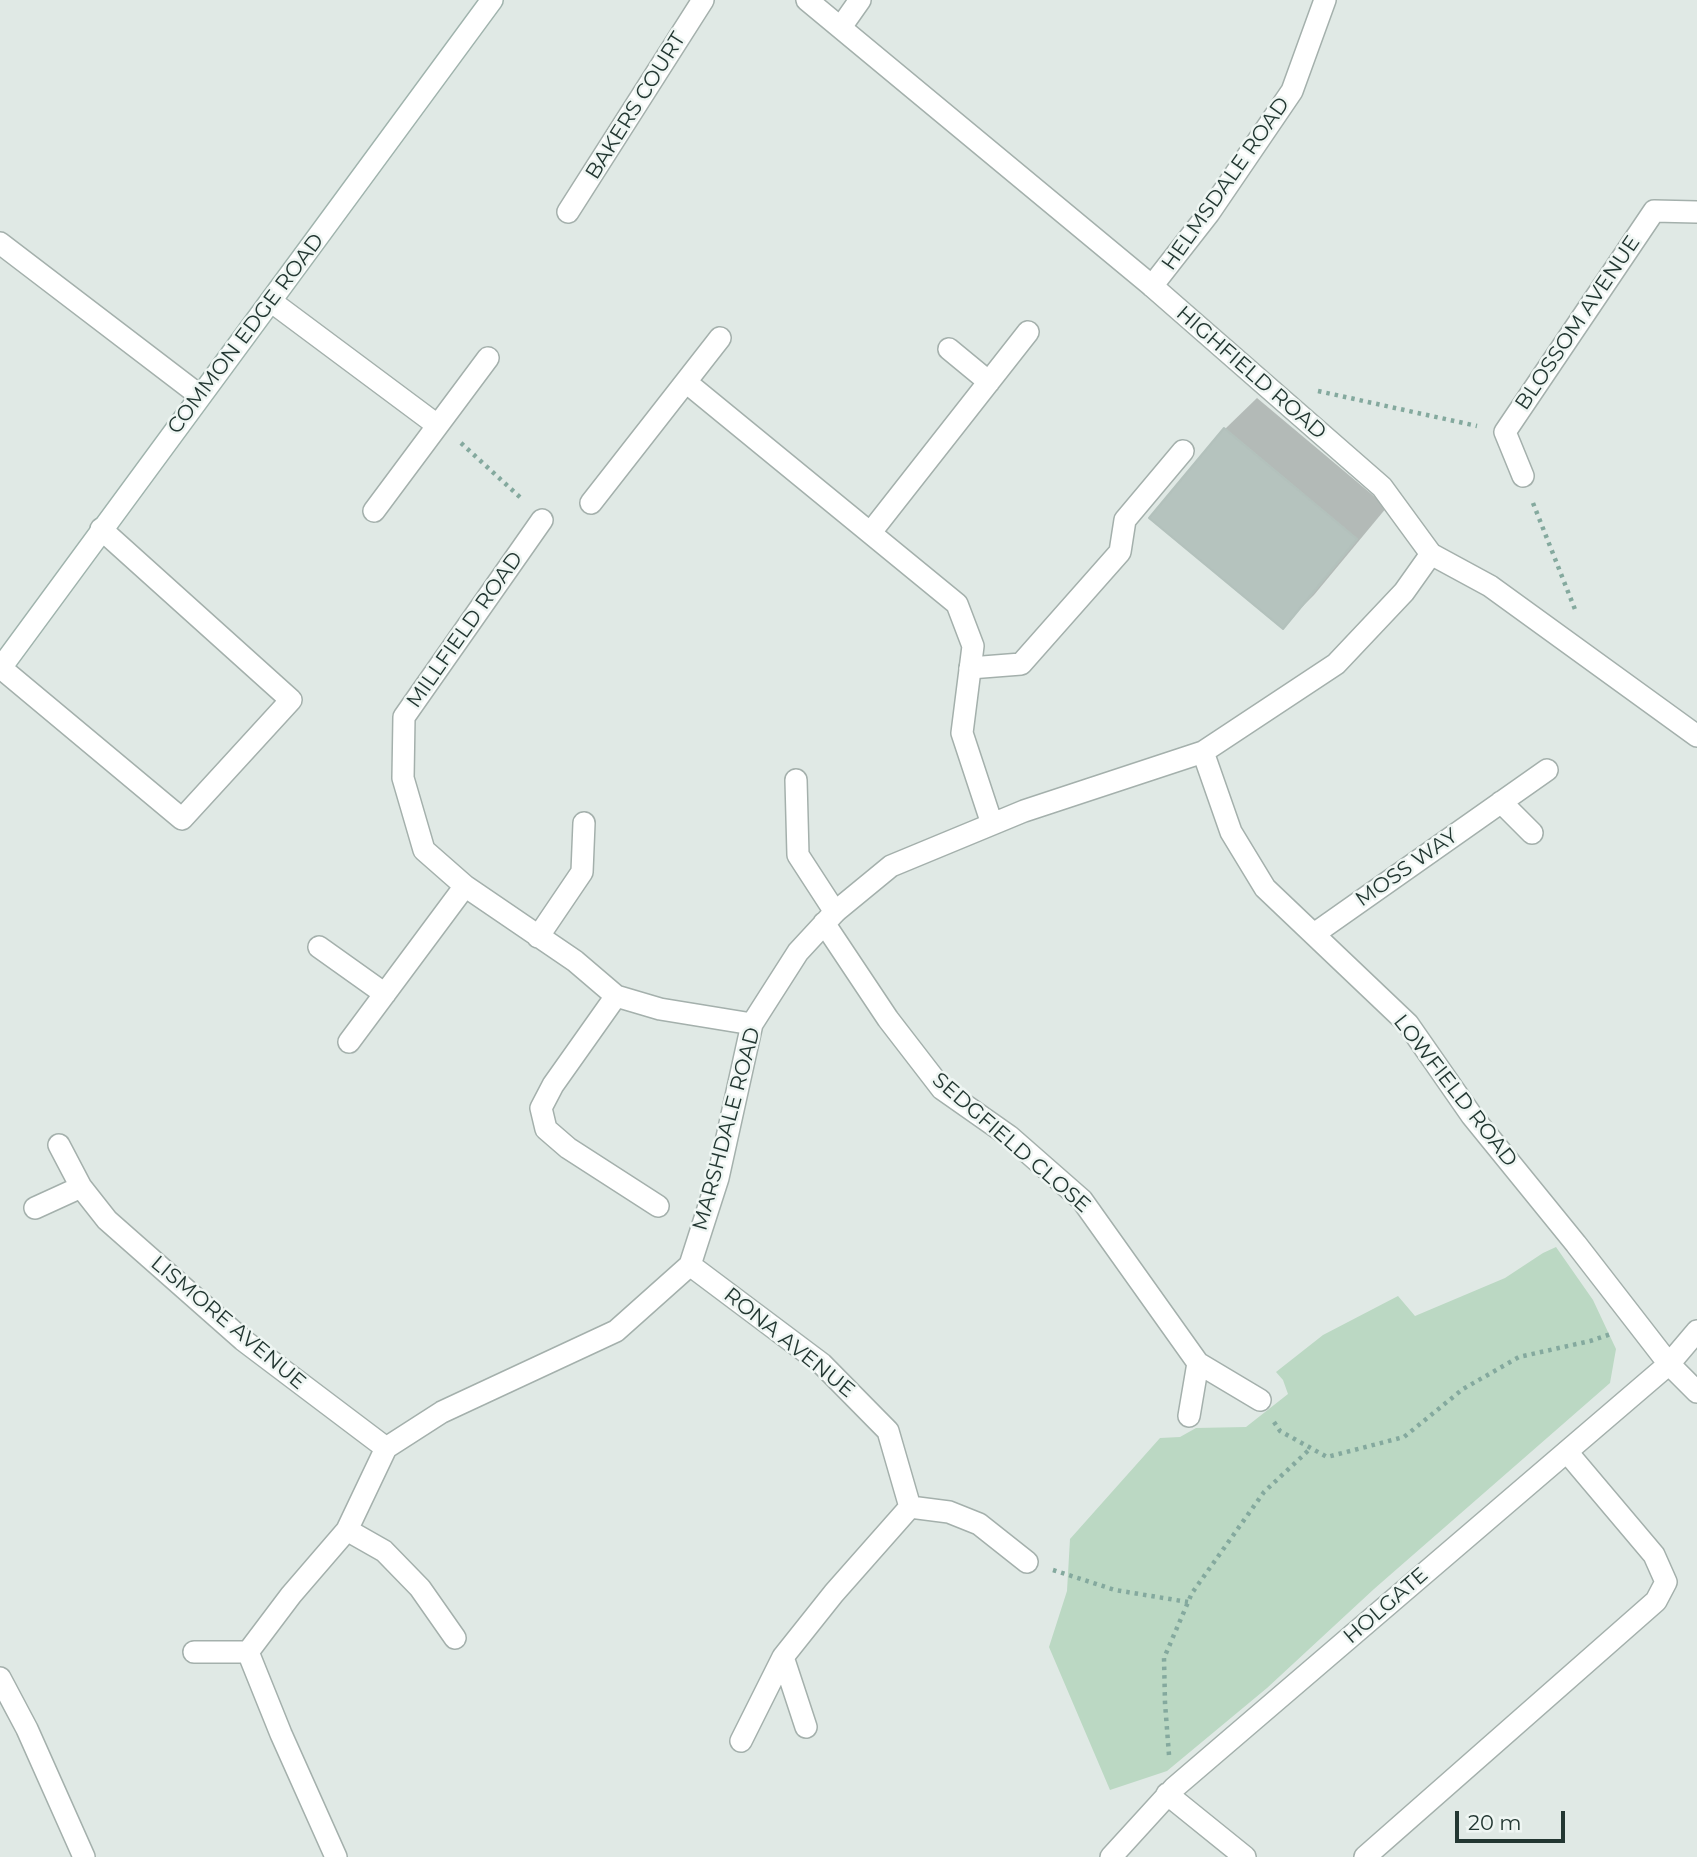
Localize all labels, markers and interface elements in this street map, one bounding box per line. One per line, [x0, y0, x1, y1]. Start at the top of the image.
street label: BAKERS COURT [581, 28, 691, 184]
street label: HELMSDALE ROAD [1157, 93, 1295, 275]
street label: COMMON EDGE ROAD [162, 229, 330, 439]
street label: BLOSSOM AVENUE [1510, 231, 1646, 415]
street label: HIGHFIELD ROAD [1171, 301, 1331, 445]
street label: MILLFIELD ROAD [402, 547, 528, 713]
street label: MOSS WAY [1351, 824, 1463, 912]
street label: LOWFIELD ROAD [1388, 1010, 1522, 1172]
street label: MARSHDALE ROAD [688, 1025, 766, 1233]
street label: SEDGFIELD CLOSE [927, 1068, 1095, 1218]
street label: LISMORE AVENUE [145, 1251, 311, 1395]
street label: RONA AVENUE [719, 1283, 859, 1403]
street label: HOLGATE [1339, 1563, 1433, 1649]
scale bar [1459, 1798, 1569, 1842]
text: 20 m [1468, 1810, 1522, 1835]

